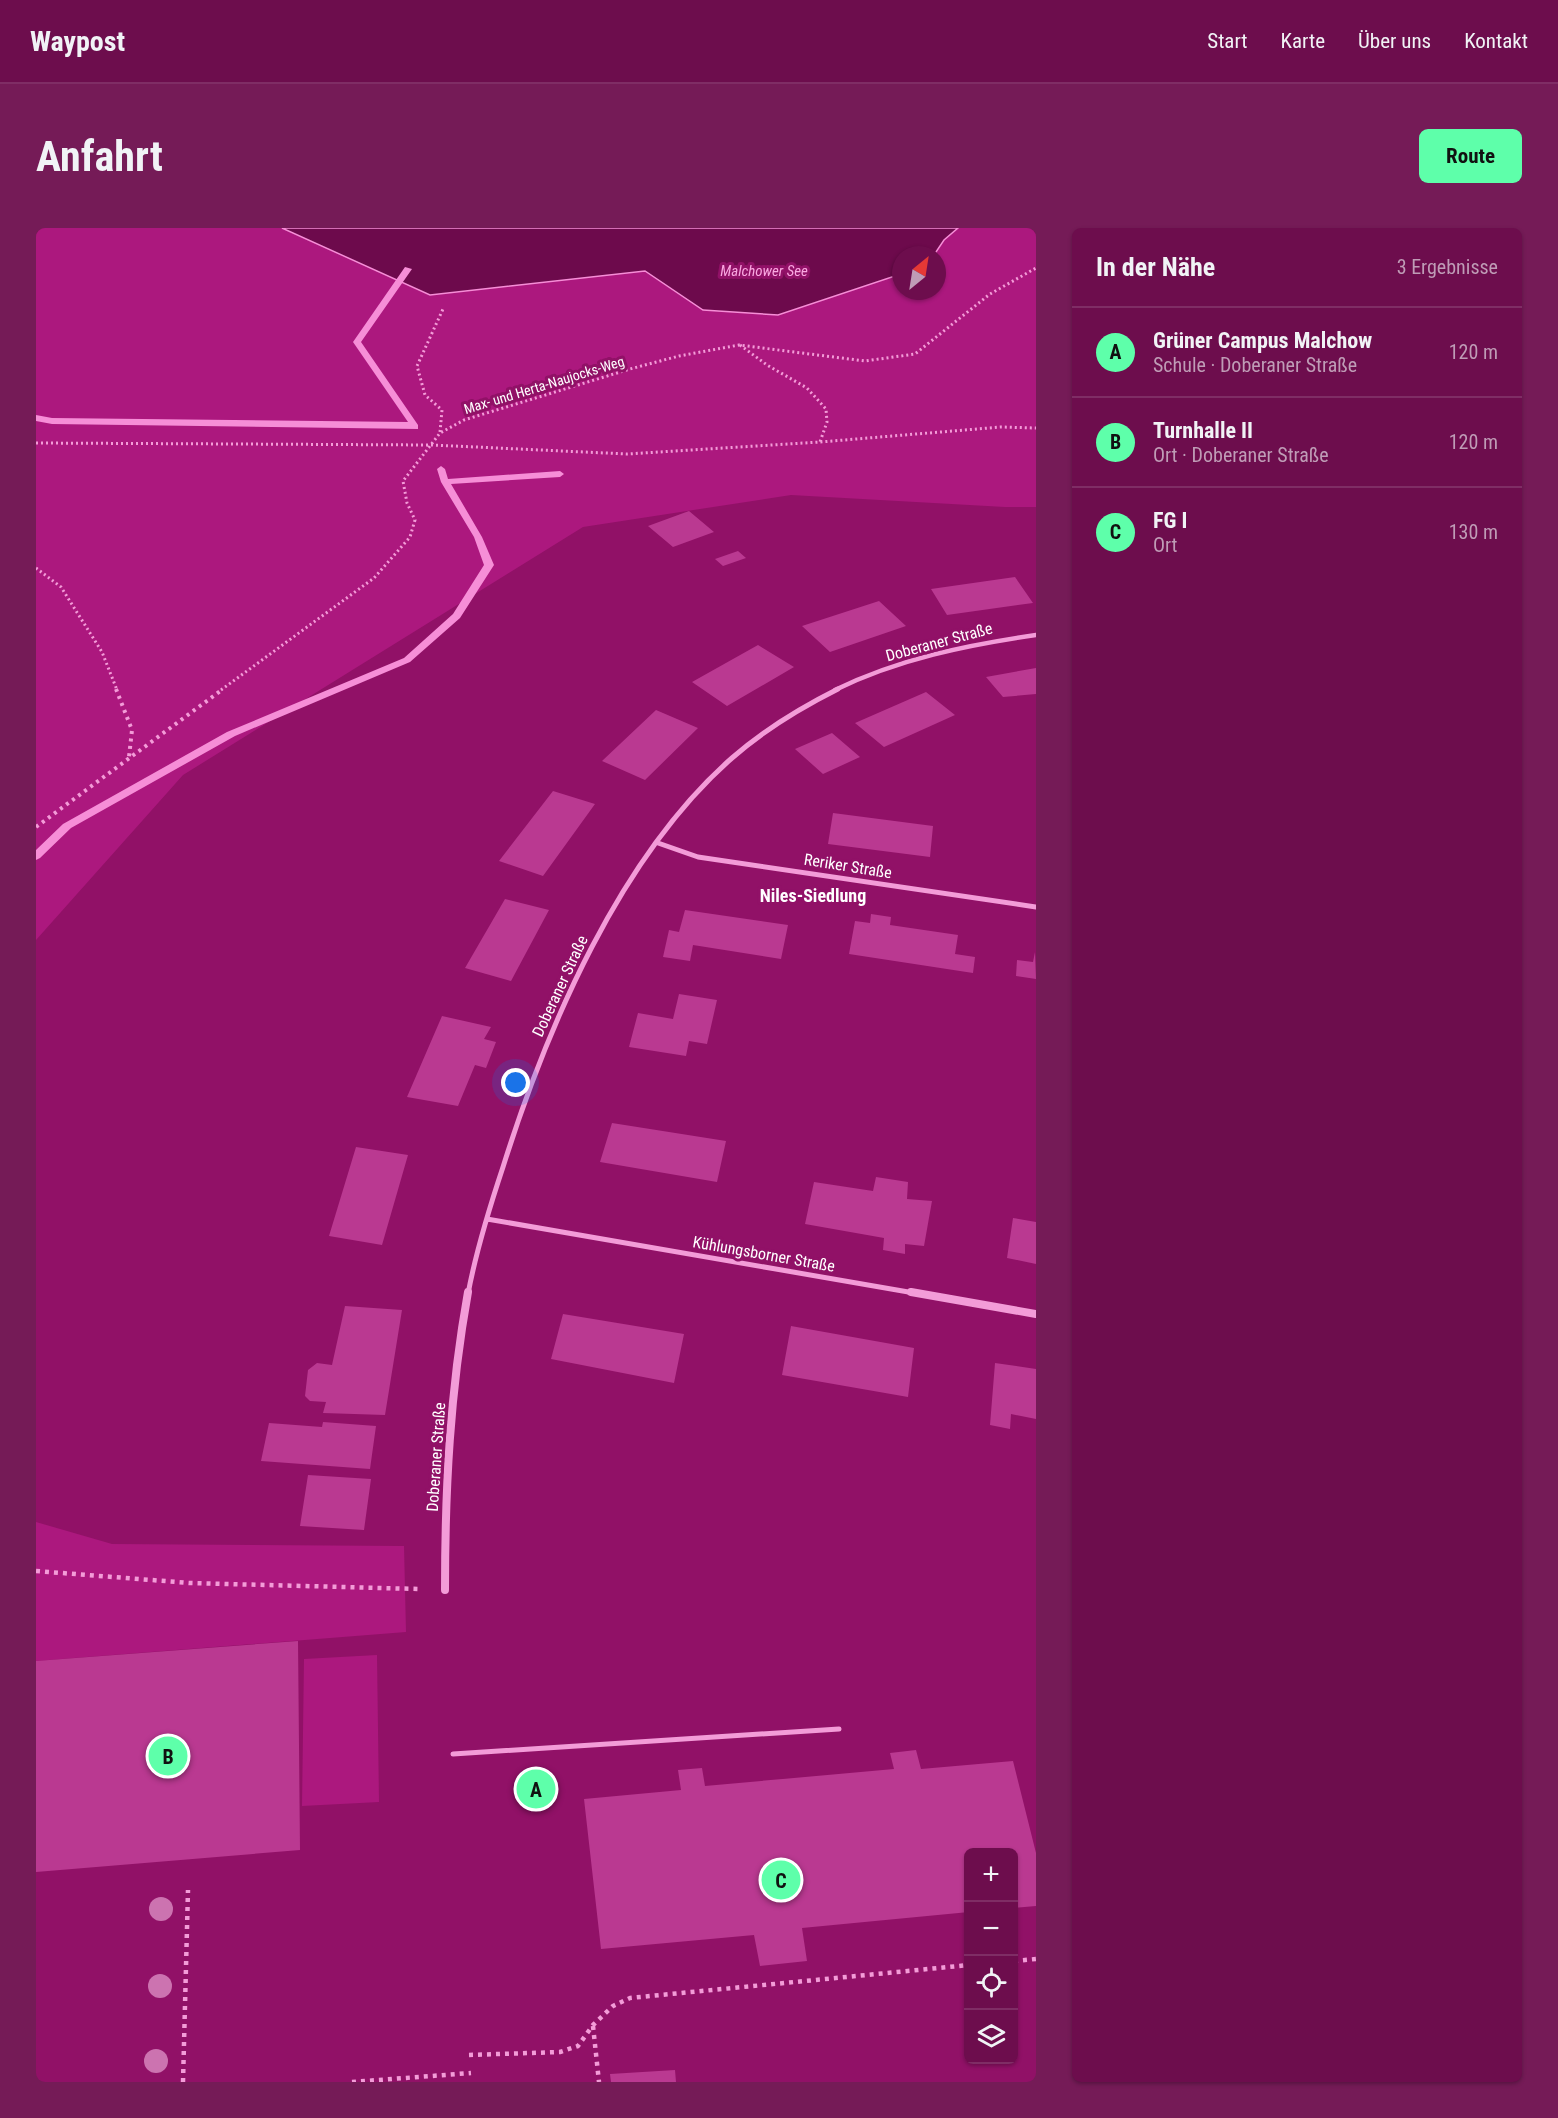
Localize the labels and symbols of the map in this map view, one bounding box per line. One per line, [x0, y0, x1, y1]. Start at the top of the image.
north arrow [892, 246, 946, 300]
water label: Malchower See [720, 262, 808, 280]
street label: Max- und Herta-Naujocks-Weg [462, 353, 626, 417]
street label: Doberaner Straße [884, 619, 994, 665]
street label: Reriker Straße [803, 850, 893, 882]
district label: Niles-Siedlung [760, 885, 866, 906]
street label: Doberaner Straße [528, 932, 592, 1040]
your location [501, 1068, 530, 1097]
street label: Kühlungsborner Straße [691, 1232, 837, 1276]
street label: Doberaner Straße [423, 1402, 449, 1512]
pin: B [148, 1734, 188, 1778]
pin: A [516, 1766, 556, 1812]
pin: C [762, 1858, 800, 1902]

